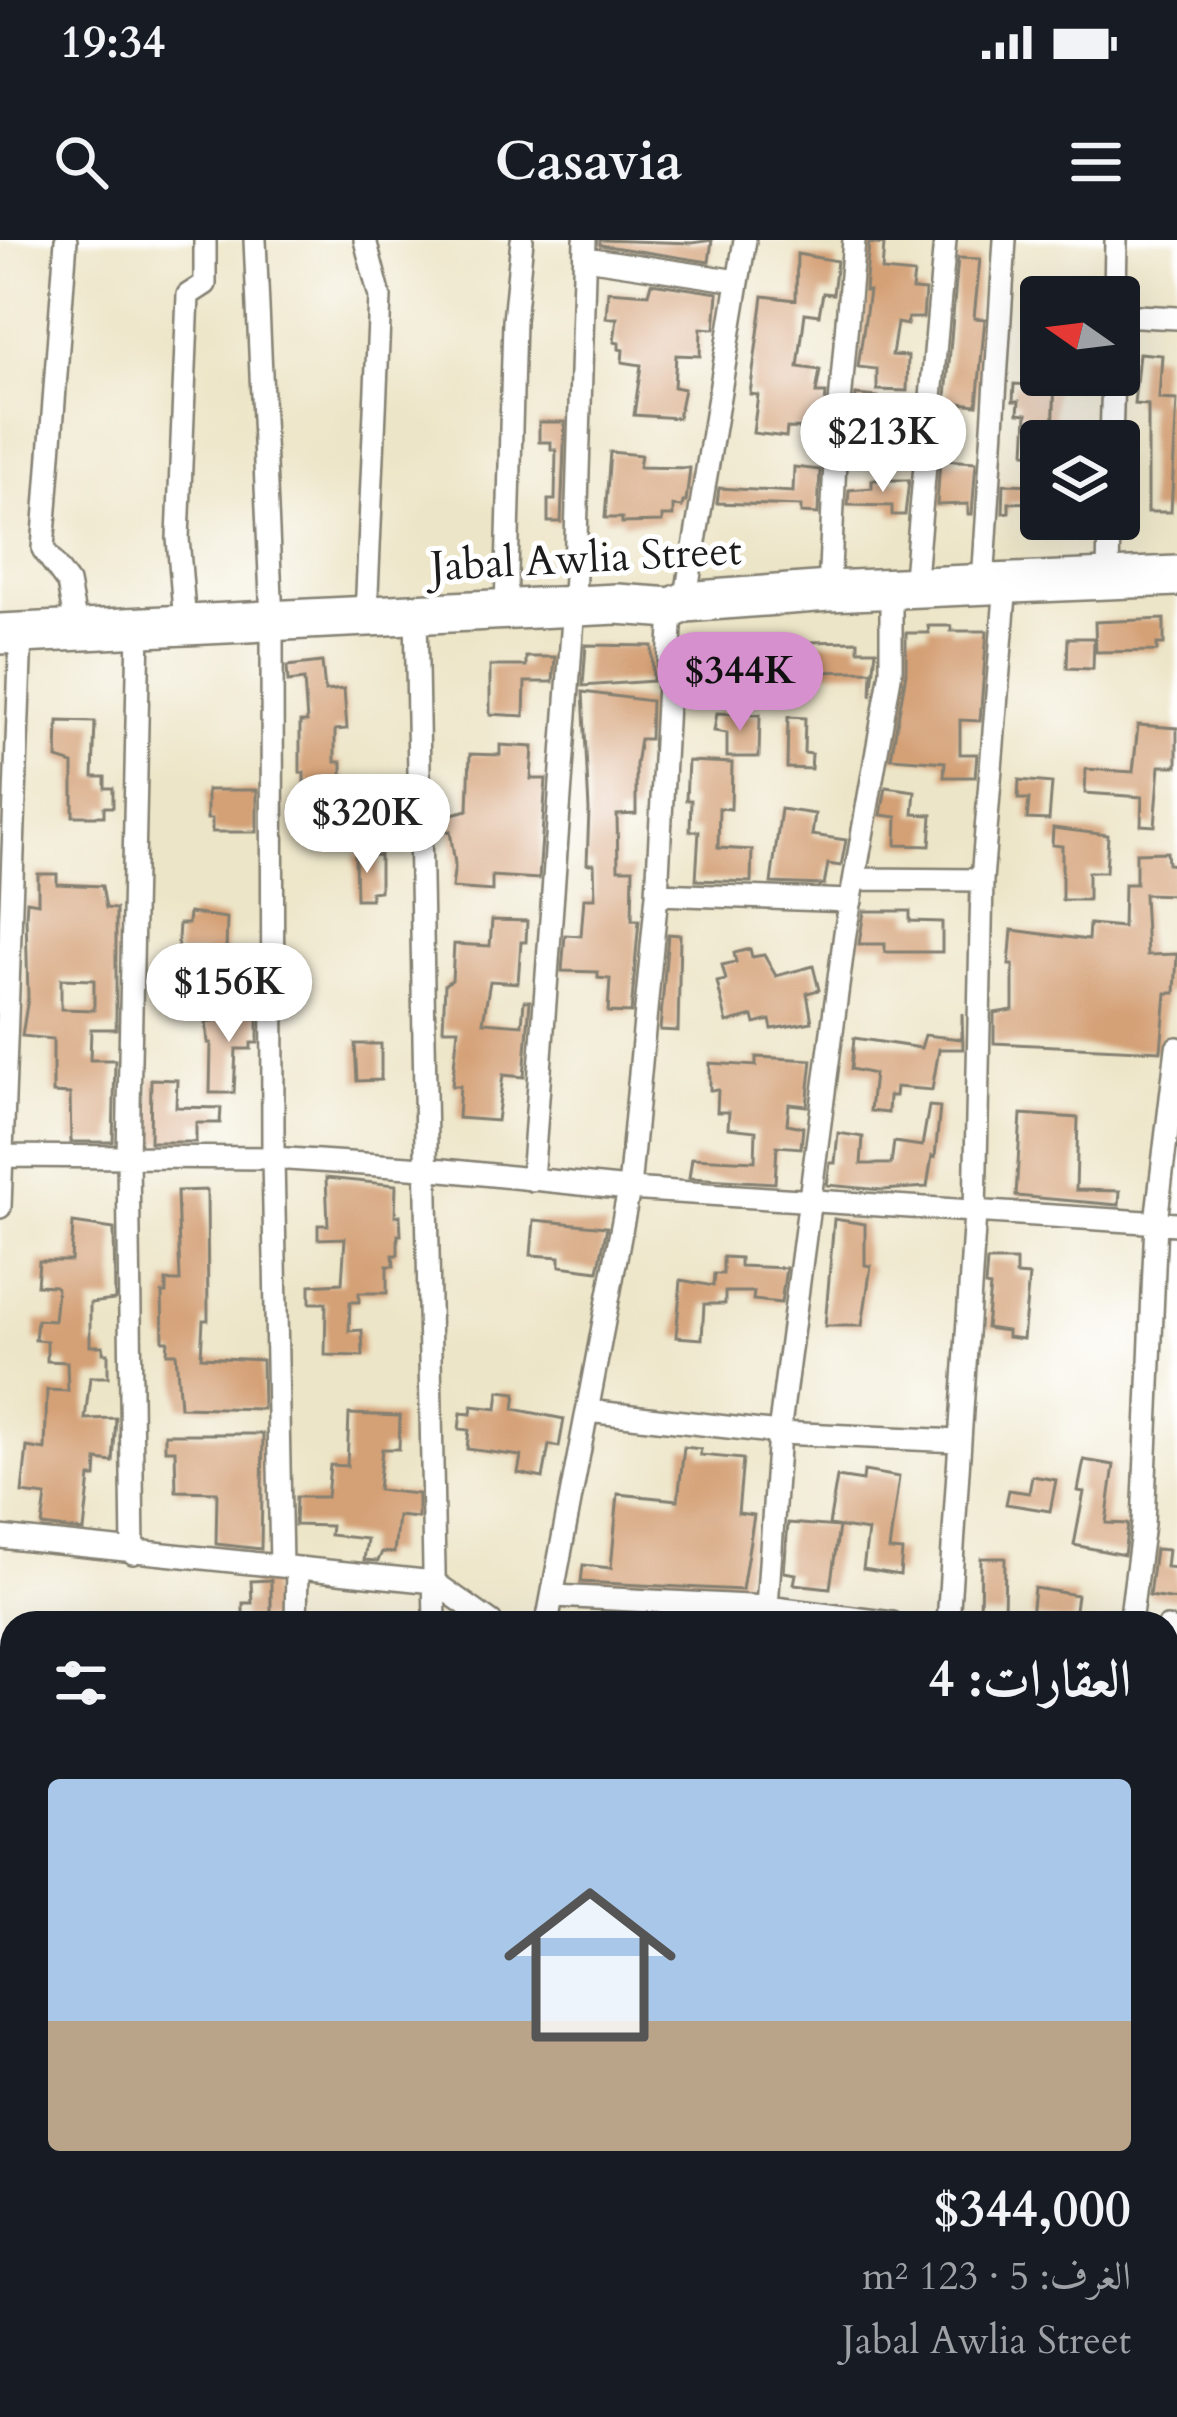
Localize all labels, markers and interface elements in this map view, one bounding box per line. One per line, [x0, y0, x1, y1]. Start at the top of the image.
text: 19:34 [60, 12, 165, 73]
text: Casavia [495, 126, 682, 199]
icon: search [48, 129, 114, 195]
icon: menu [1063, 129, 1129, 195]
north arrow [1020, 276, 1140, 396]
map controls [1020, 276, 1140, 540]
pin: $213K [799, 393, 967, 495]
text: $213K [827, 405, 939, 458]
button: layers [1020, 420, 1140, 540]
street label: Jabal Awlia Street [423, 522, 743, 595]
pin: $344K [656, 632, 824, 734]
text: $344K [684, 644, 796, 697]
pin: $320K [283, 774, 451, 876]
text: $320K [311, 786, 423, 839]
pin: $156K [145, 943, 313, 1045]
text: $156K [173, 955, 285, 1008]
text: العقارات: 4 [928, 1645, 1131, 1715]
icon: filters [48, 1650, 114, 1716]
icon: home [482, 1857, 698, 2073]
text: $344,000 [933, 2175, 1131, 2245]
text: الغرف: 5 · 123 m² [862, 2250, 1131, 2303]
text: Jabal Awlia Street [842, 2314, 1131, 2367]

